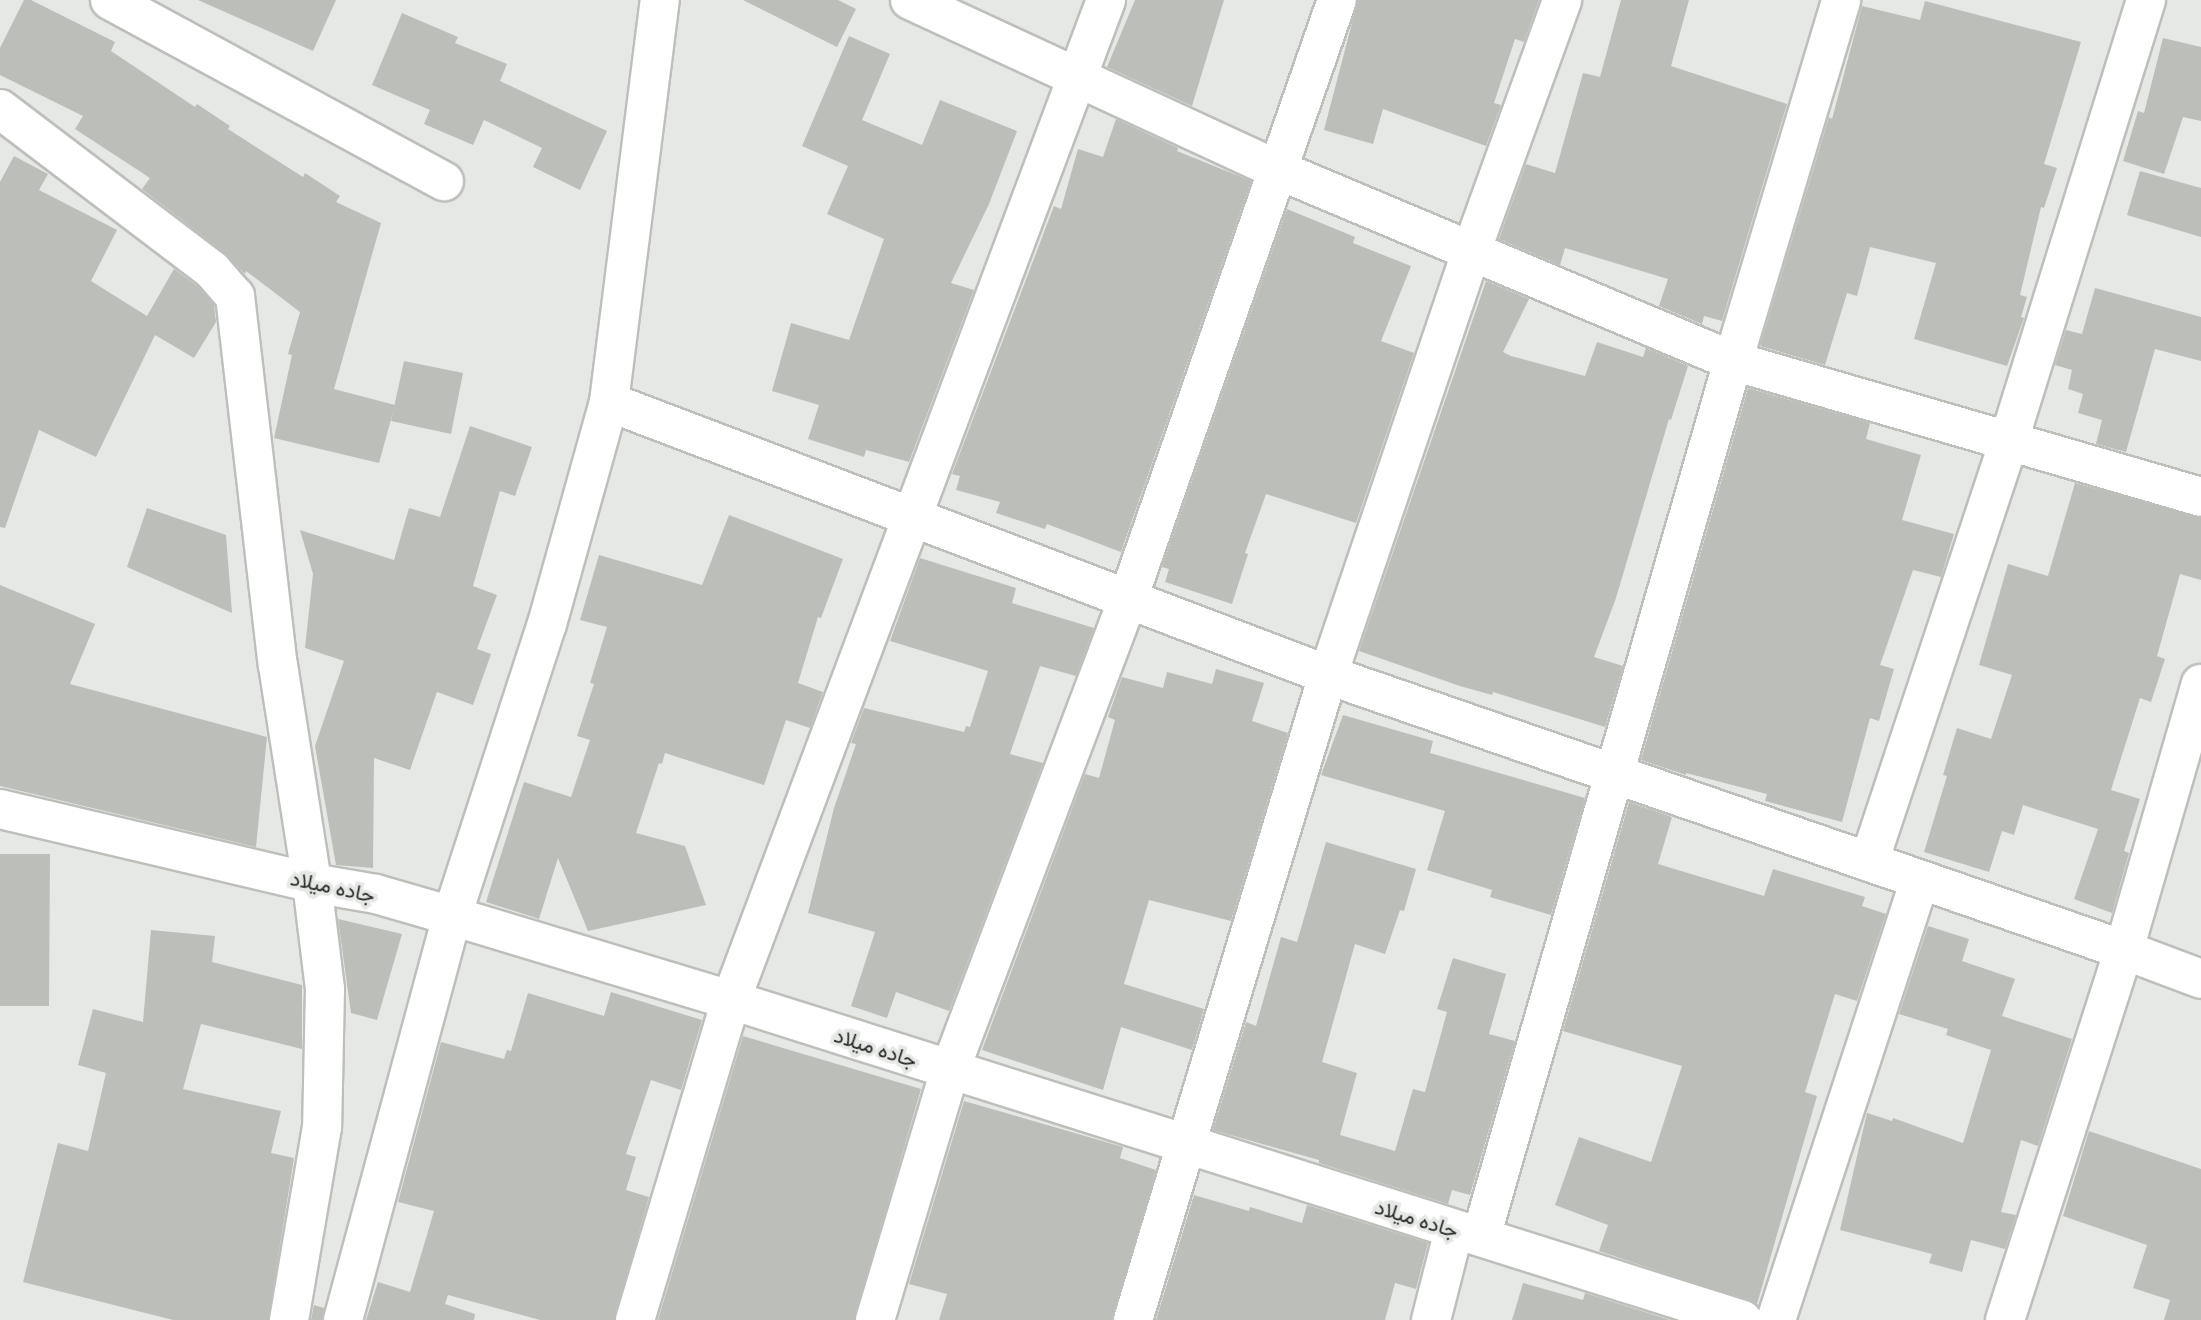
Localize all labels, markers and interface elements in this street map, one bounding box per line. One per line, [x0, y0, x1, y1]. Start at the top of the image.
street label: جاده میلاد [288, 865, 378, 907]
street label: جاده میلاد [831, 1022, 921, 1072]
street label: جاده میلاد [1372, 1193, 1462, 1243]

